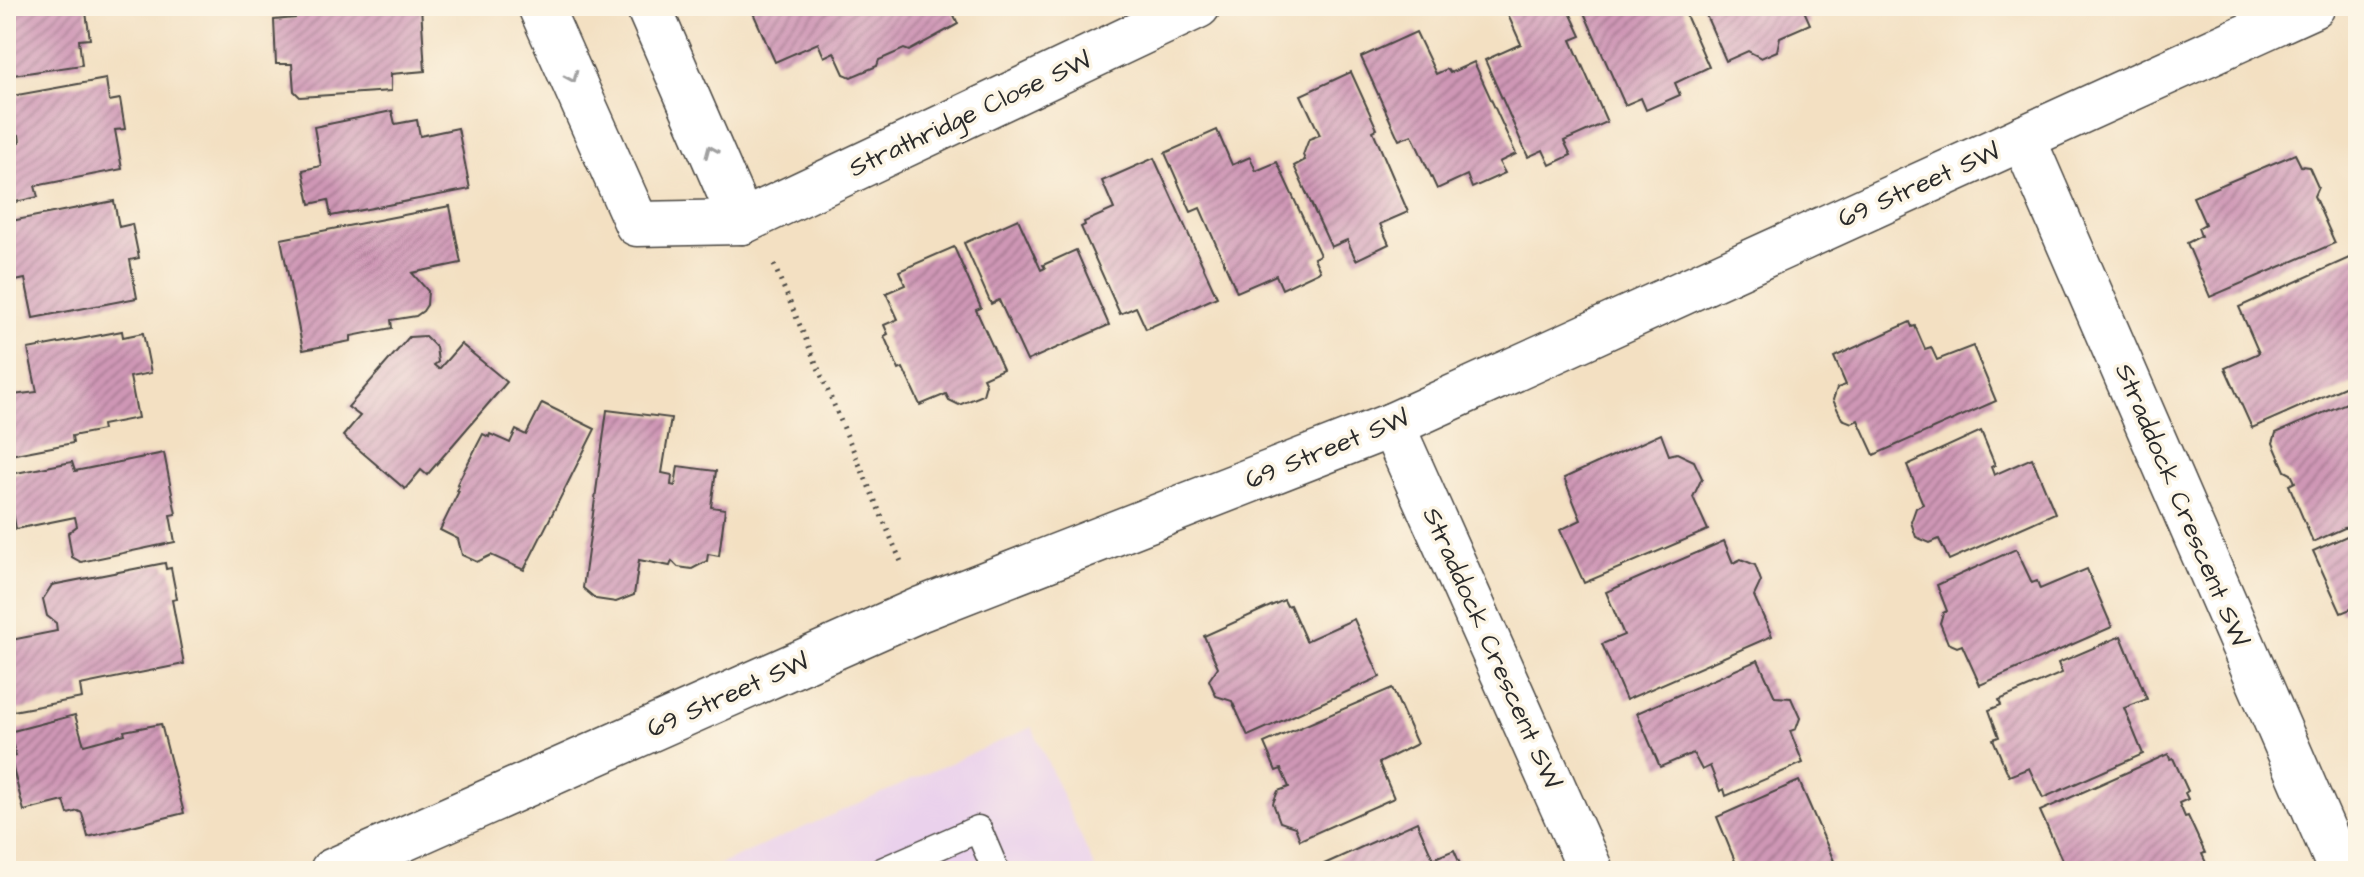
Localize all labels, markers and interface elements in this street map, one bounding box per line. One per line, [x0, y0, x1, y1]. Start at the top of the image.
street label: Strathridge Close SW [843, 42, 1098, 188]
one-way arrow [562, 69, 578, 83]
street label: 69 Street SW [1833, 133, 2006, 237]
one-way arrow [705, 145, 721, 159]
street label: Straddock Crescent SW [2106, 358, 2258, 653]
street label: 69 Street SW [1240, 400, 1415, 498]
street label: Straddock Crescent SW [1414, 502, 1571, 795]
street label: 69 Street SW [642, 643, 815, 747]

